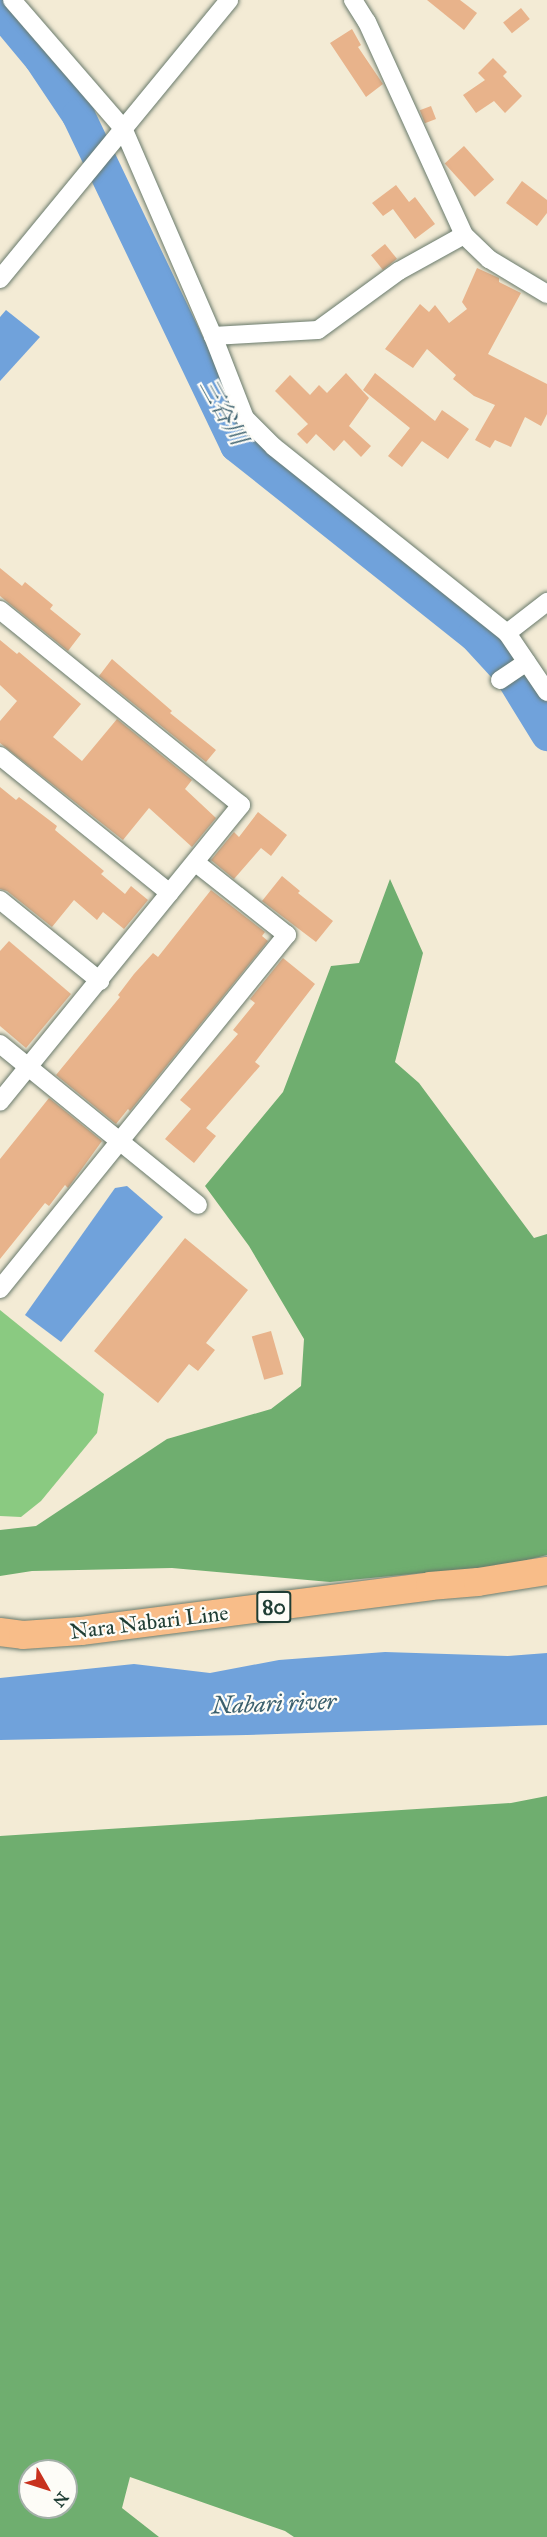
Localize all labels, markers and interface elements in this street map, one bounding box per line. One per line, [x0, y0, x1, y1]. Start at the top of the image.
water label: 三谷川 [193, 374, 253, 450]
road number: 80 [256, 1589, 292, 1625]
street label: Nara Nabari Line [68, 1599, 230, 1645]
water label: Nabari river [211, 1687, 337, 1721]
north arrow [18, 2459, 78, 2519]
text: N [49, 2488, 72, 2511]

